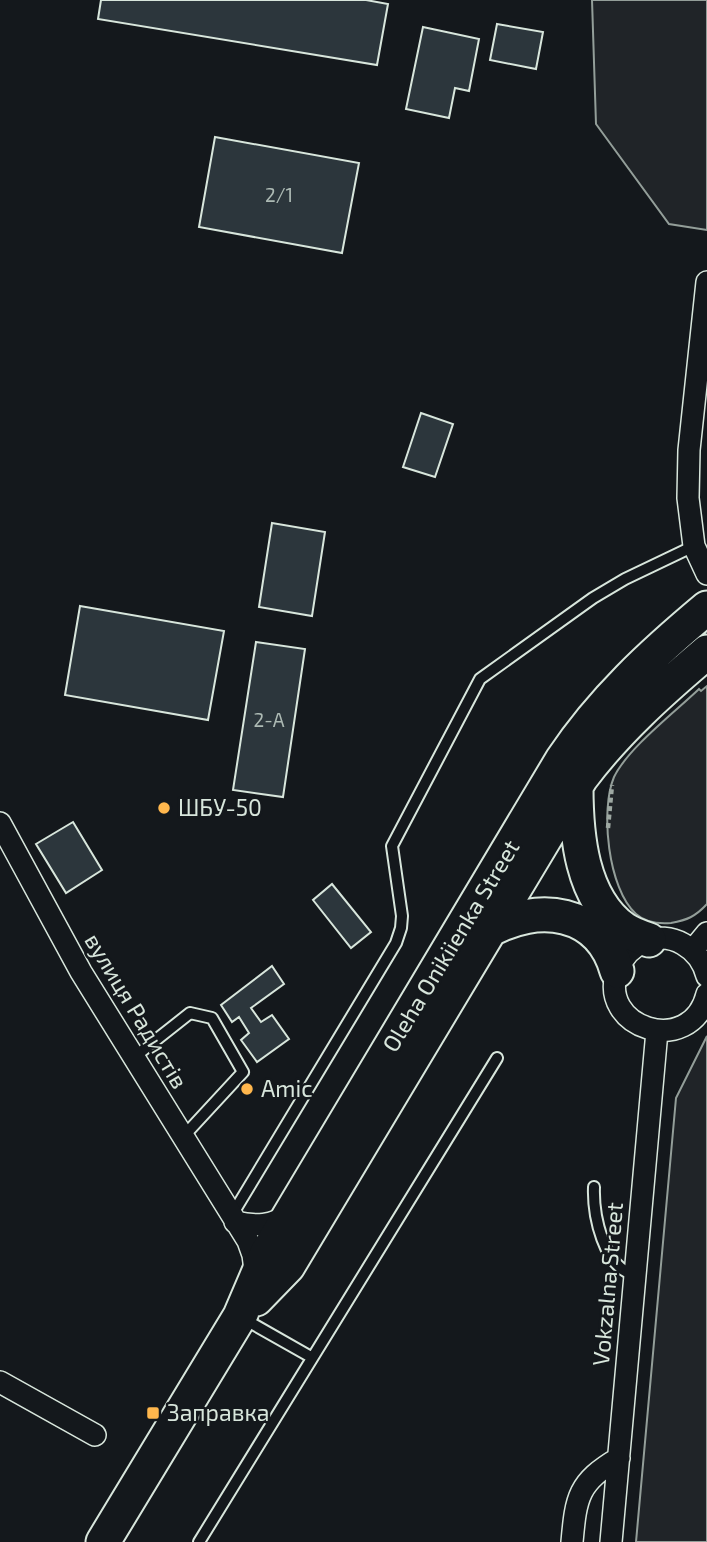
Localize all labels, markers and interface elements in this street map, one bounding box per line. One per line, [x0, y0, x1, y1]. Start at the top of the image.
house number: 2/1 [265, 183, 293, 206]
house number: 2-А [253, 708, 285, 731]
place label: ШБУ-50 [178, 793, 262, 821]
marker: ШБУ-50 [156, 800, 172, 816]
street label: Oleha Onikiienka Street [376, 834, 525, 1057]
street label: вулиця Радистів [79, 928, 194, 1094]
place label: Amic [261, 1074, 312, 1102]
marker: Amic [239, 1081, 255, 1097]
street label: Vokzalna Street [586, 1201, 628, 1367]
place label: Заправка [167, 1398, 269, 1426]
marker: Заправка [145, 1405, 161, 1421]

